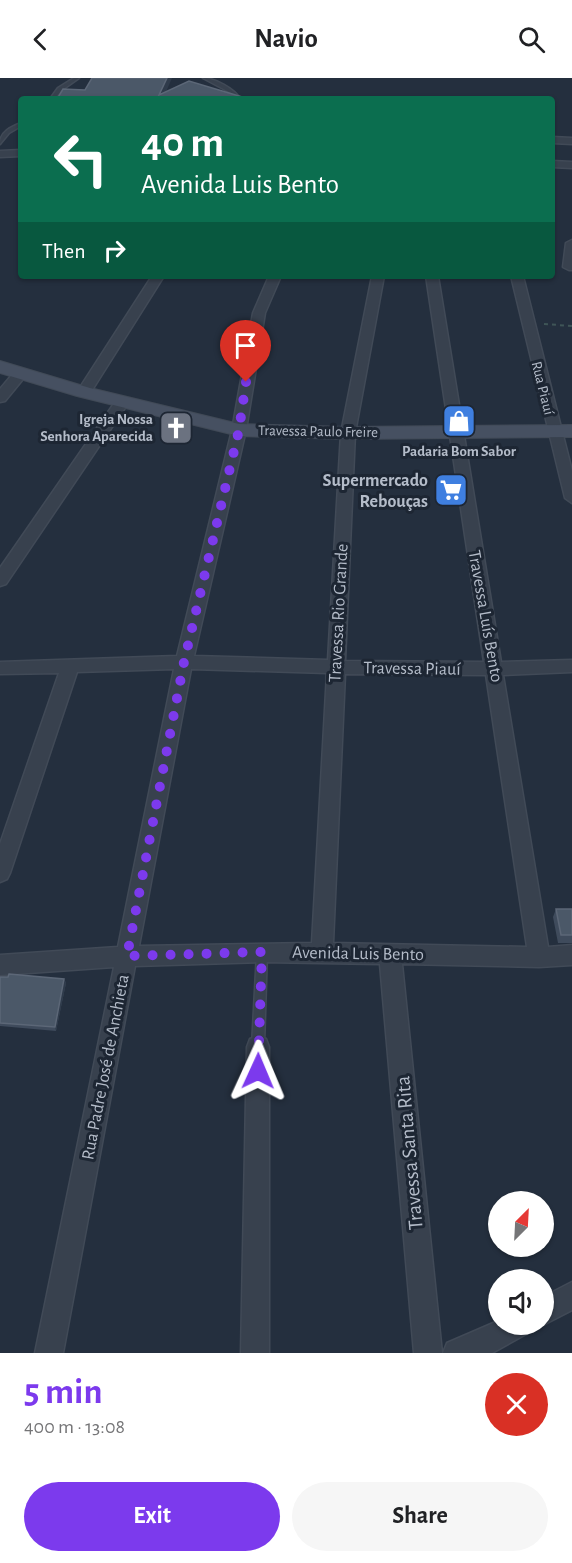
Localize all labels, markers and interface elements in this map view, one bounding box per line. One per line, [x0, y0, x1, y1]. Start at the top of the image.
icon: back [24, 23, 57, 56]
icon: search [515, 23, 548, 56]
text: Navio [254, 25, 318, 52]
icon: left [42, 120, 120, 198]
text: 40 m [141, 122, 224, 164]
text: Avenida Luis Bento [141, 171, 339, 198]
icon: right [98, 234, 131, 267]
text: Then [42, 240, 86, 262]
pin [220, 320, 271, 382]
icon: arrive [229, 329, 262, 362]
street label: Rua Piauí [529, 360, 556, 417]
shop icon: Padaria Bom Sabor [441, 403, 477, 439]
church icon: Igreja Nossa Senhora Aparecida [158, 410, 194, 446]
place label: Igreja Nossa Senhora Aparecida [40, 412, 153, 444]
street label: Travessa Paulo Freire [258, 423, 378, 440]
place label: Padaria Bom Sabor [402, 444, 517, 459]
place label: Supermercado Rebouças [323, 472, 428, 511]
supermarket icon: Supermercado Rebouças [433, 472, 469, 508]
street label: Travessa Rio Grande [326, 543, 352, 683]
street label: Travessa Luís Bento [465, 549, 506, 684]
street label: Travessa Piauí [363, 659, 461, 679]
street label: Avenida Luis Bento [292, 944, 424, 964]
street label: Rua Padre José de Anchieta [79, 973, 133, 1162]
position arrow [226, 1039, 290, 1103]
street label: Travessa Santa Rita [392, 1075, 427, 1231]
north arrow [488, 1191, 554, 1257]
map controls [488, 1191, 554, 1335]
button: sound [488, 1269, 554, 1335]
button: close [485, 1373, 548, 1436]
text: 5 min [24, 1374, 102, 1410]
text: 400 m · 13:08 [24, 1417, 125, 1437]
button: Exit [24, 1482, 280, 1551]
button: Share [292, 1482, 548, 1551]

